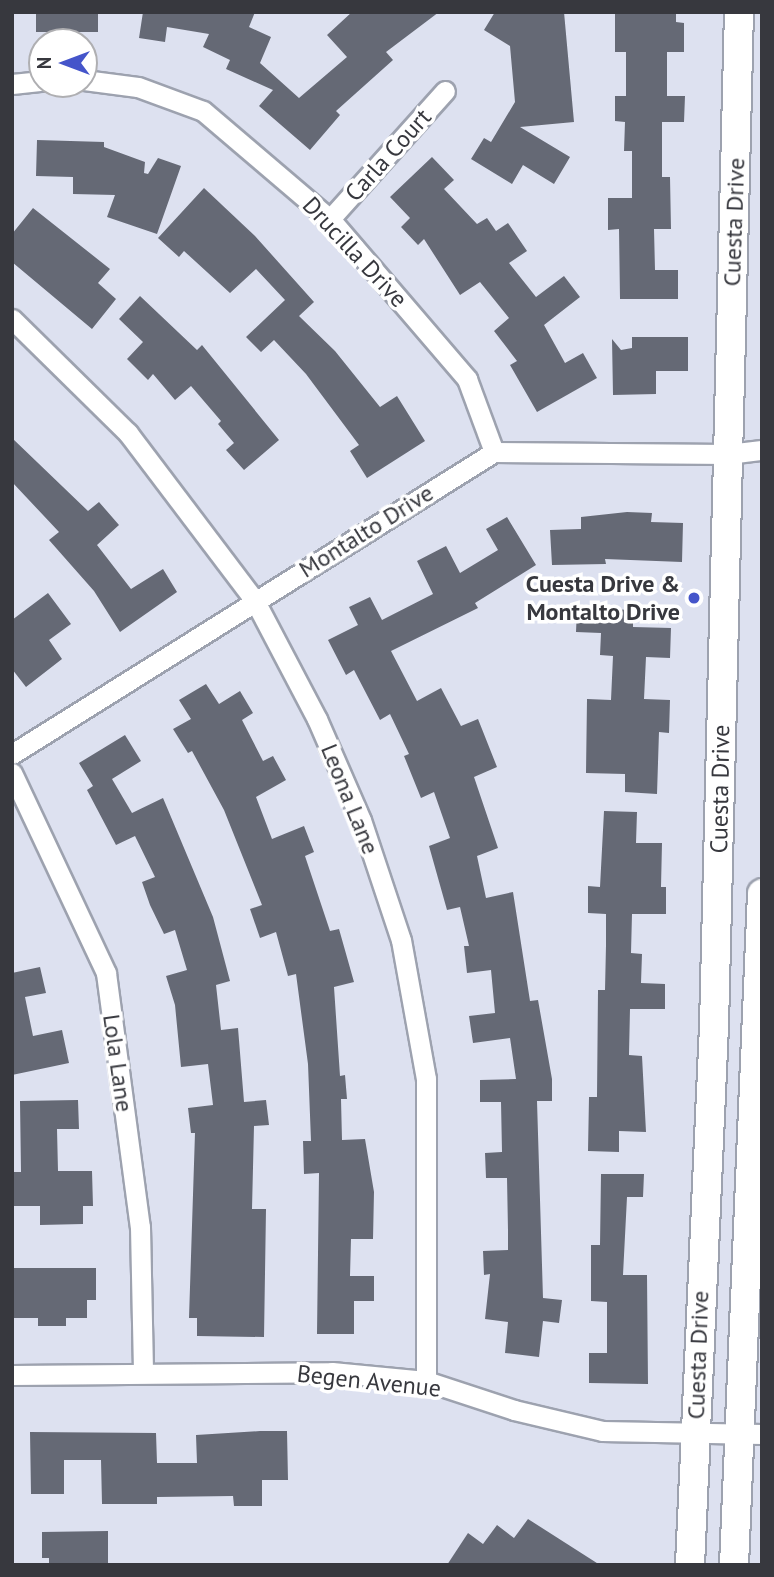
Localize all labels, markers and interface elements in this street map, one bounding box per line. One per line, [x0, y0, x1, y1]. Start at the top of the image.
north arrow [28, 28, 98, 98]
text: N [32, 57, 56, 69]
street label: Carla Court [339, 103, 437, 207]
street label: Cuesta Drive [717, 157, 751, 287]
street label: Drucilla Drive [297, 191, 413, 313]
street label: Montalto Drive [294, 478, 438, 584]
place label: Cuesta Drive & Montalto Drive [526, 570, 680, 626]
marker: Cuesta Drive & Montalto Drive [686, 590, 702, 606]
street label: Cuesta Drive [704, 724, 736, 854]
street label: Leona Lane [315, 740, 385, 858]
street label: Lola Lane [97, 1012, 139, 1114]
street label: Cuesta Drive [681, 1290, 715, 1420]
street label: Begen Avenue [295, 1359, 443, 1403]

